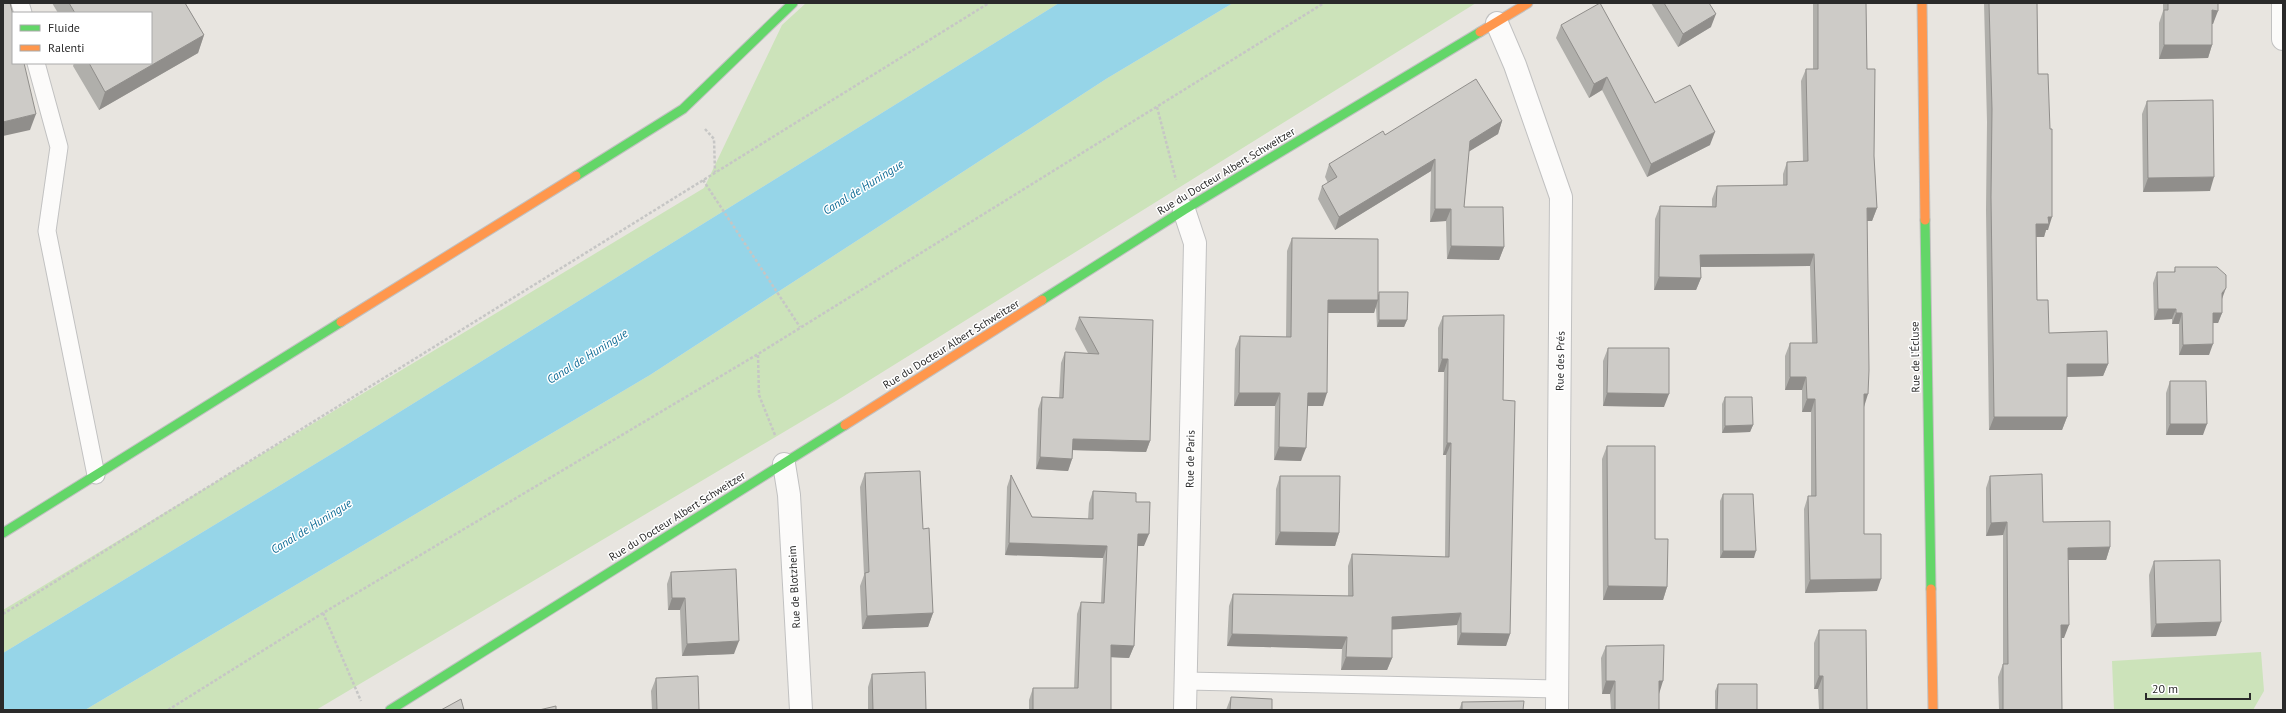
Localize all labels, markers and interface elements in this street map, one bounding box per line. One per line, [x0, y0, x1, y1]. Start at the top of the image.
legend [12, 12, 152, 64]
text: Fluide [48, 20, 80, 35]
text: Ralenti [48, 40, 84, 55]
street label: Rue du Docteur Albert Schweitzer [1155, 124, 1298, 218]
water label: Canal de Huningue [820, 156, 907, 218]
street label: Rue du Docteur Albert Schweitzer [880, 296, 1022, 392]
street label: Rue de l'Écluse [1907, 321, 1923, 393]
water label: Canal de Huningue [544, 325, 631, 387]
street label: Rue des Prés [1552, 331, 1568, 391]
street label: Rue de Paris [1182, 430, 1198, 488]
street label: Rue du Docteur Albert Schweitzer [606, 468, 748, 564]
water label: Canal de Huningue [268, 495, 355, 557]
street label: Rue de Blotzheim [785, 545, 803, 629]
scale bar [2146, 675, 2250, 701]
text: 20 m [2152, 681, 2178, 696]

